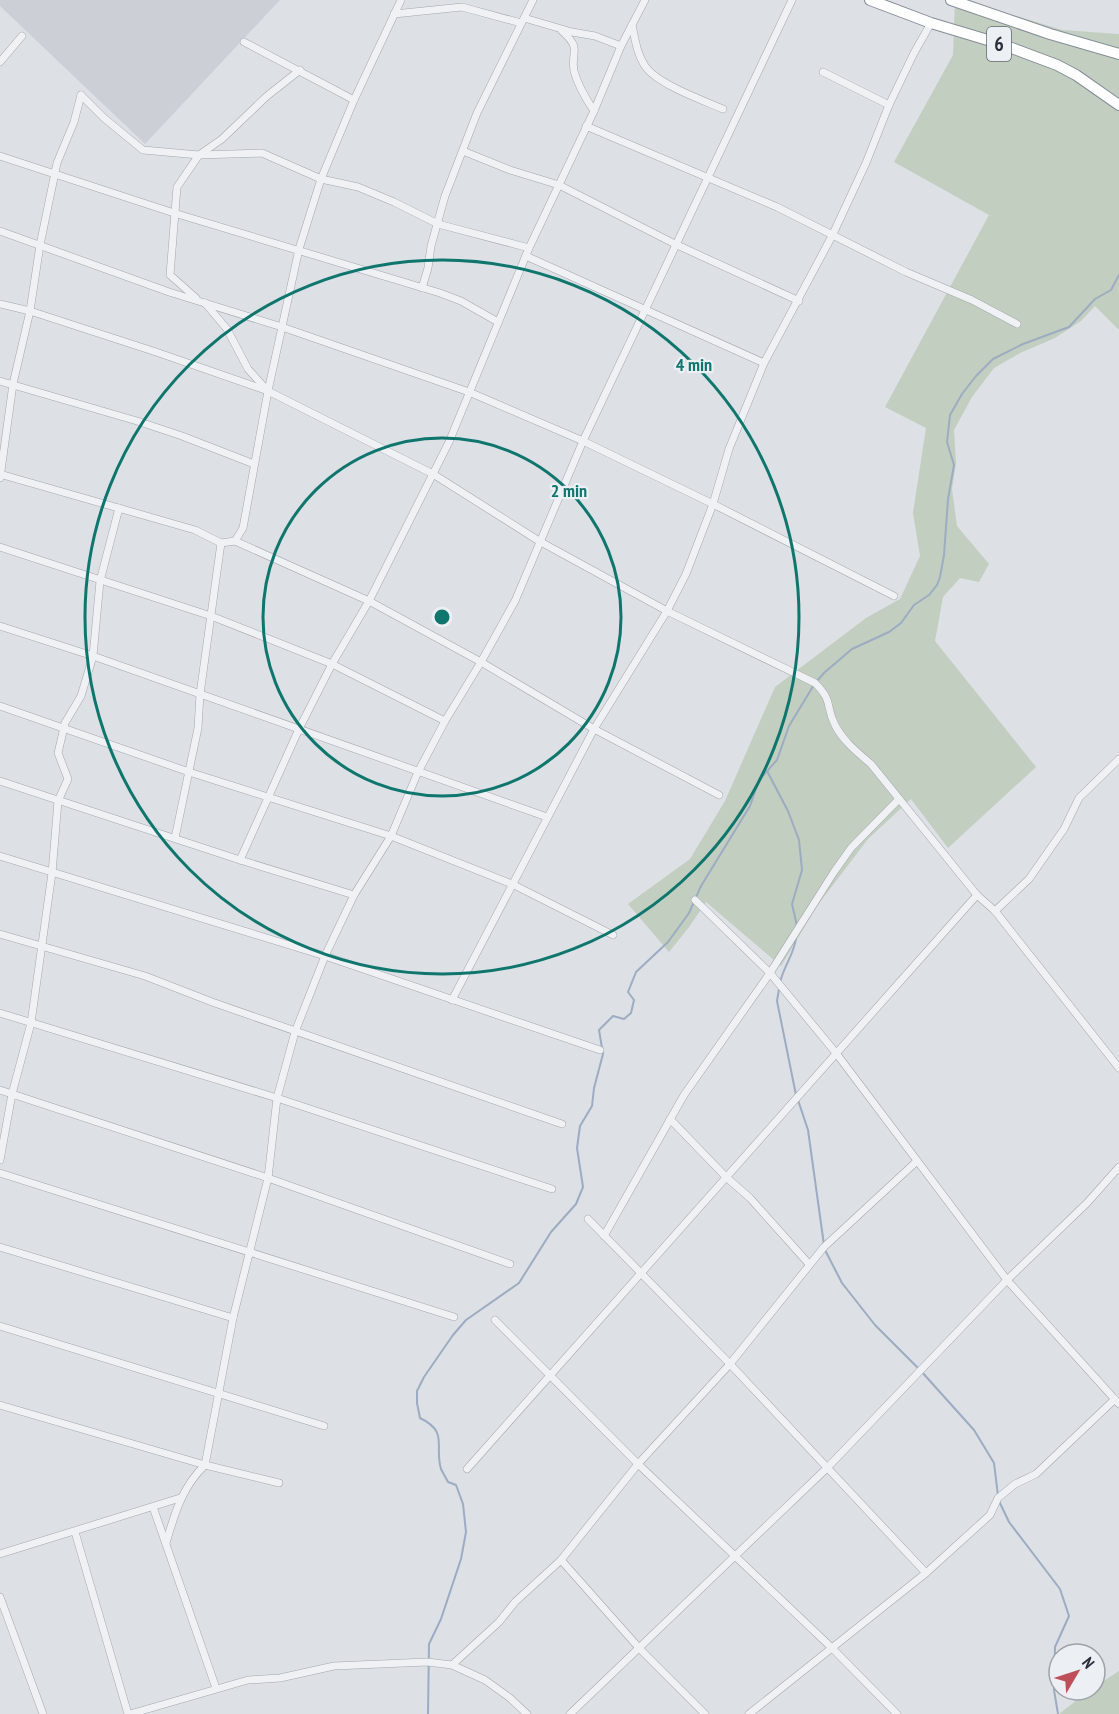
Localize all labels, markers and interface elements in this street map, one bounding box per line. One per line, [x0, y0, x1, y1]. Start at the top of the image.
road number: 6 [987, 27, 1011, 61]
text: 4 min [676, 353, 712, 376]
text: 2 min [551, 479, 587, 502]
centre of rings [432, 607, 452, 627]
north arrow [1047, 1642, 1107, 1702]
text: N [1078, 1653, 1099, 1672]

